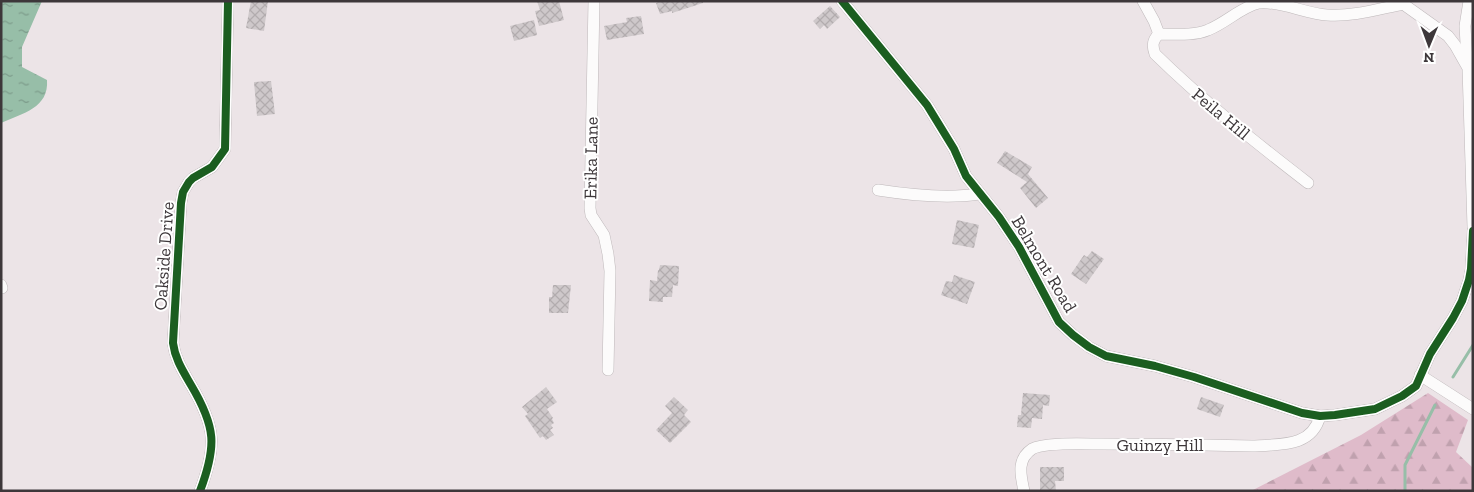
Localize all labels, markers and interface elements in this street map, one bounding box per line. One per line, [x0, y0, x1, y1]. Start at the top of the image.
north arrow [1404, 20, 1454, 70]
text: N [1423, 49, 1434, 66]
street label: Peila Hill [1187, 83, 1255, 145]
street label: Erika Lane [579, 117, 603, 199]
street label: Oakside Drive [149, 201, 179, 311]
street label: Belmont Road [1007, 212, 1081, 316]
street label: Guinzy Hill [1116, 434, 1204, 456]

